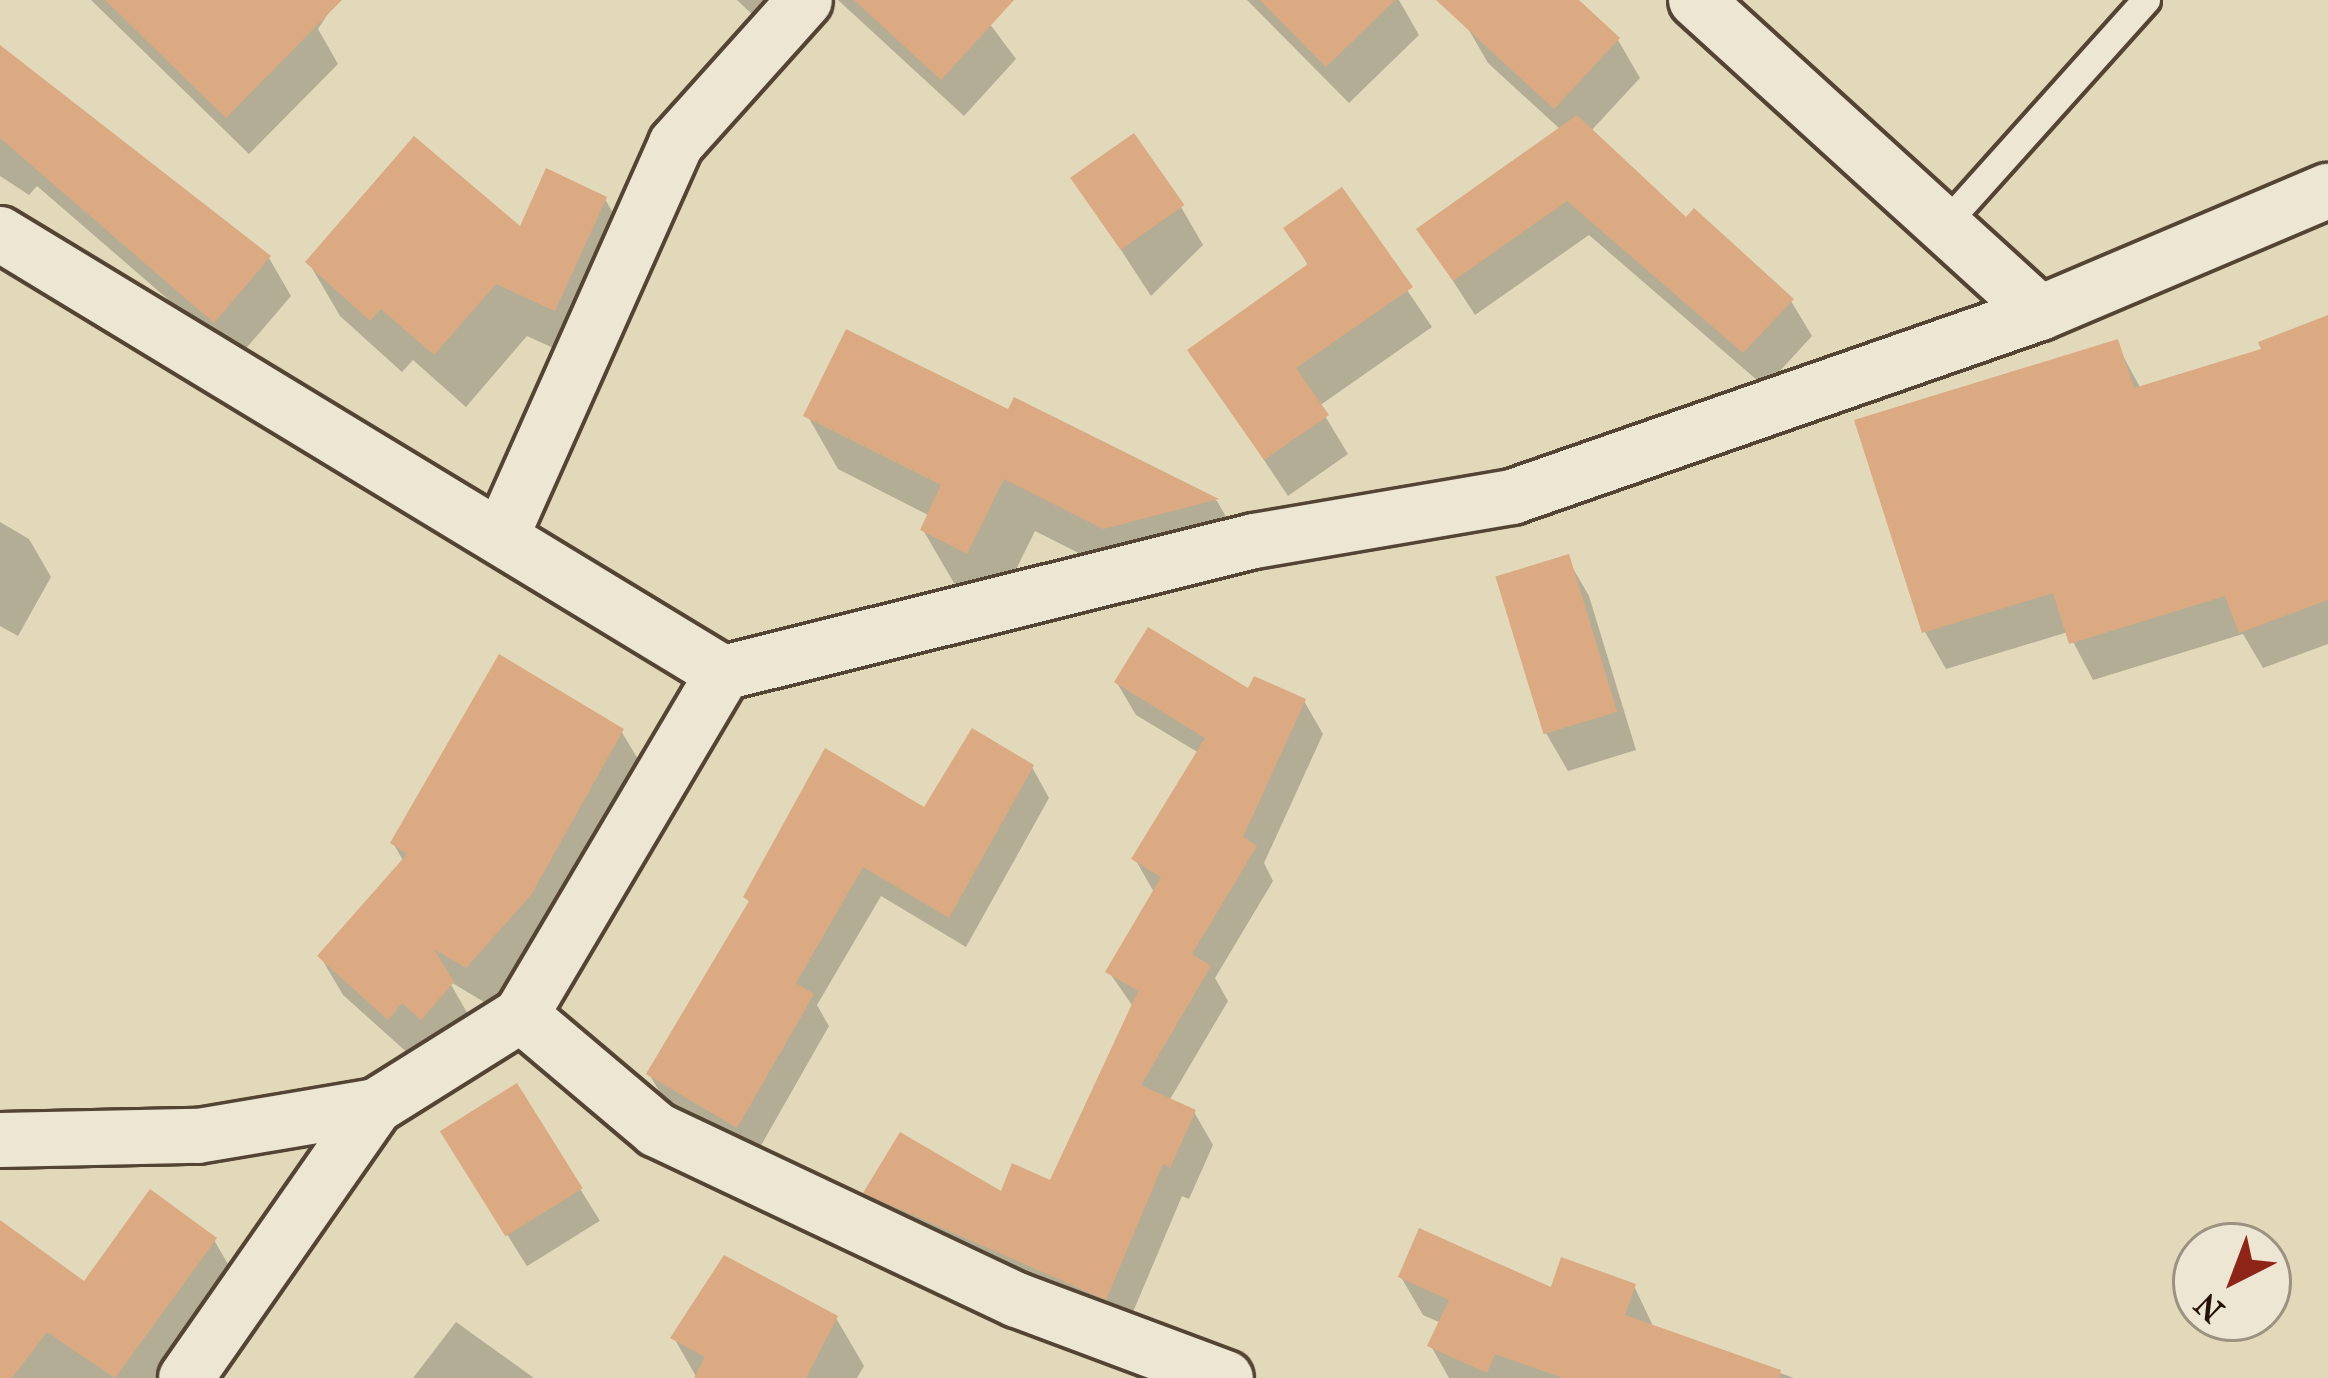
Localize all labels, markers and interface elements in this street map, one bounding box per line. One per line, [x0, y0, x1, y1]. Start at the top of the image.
north arrow [2172, 1222, 2292, 1342]
text: N [2187, 1284, 2232, 1330]

